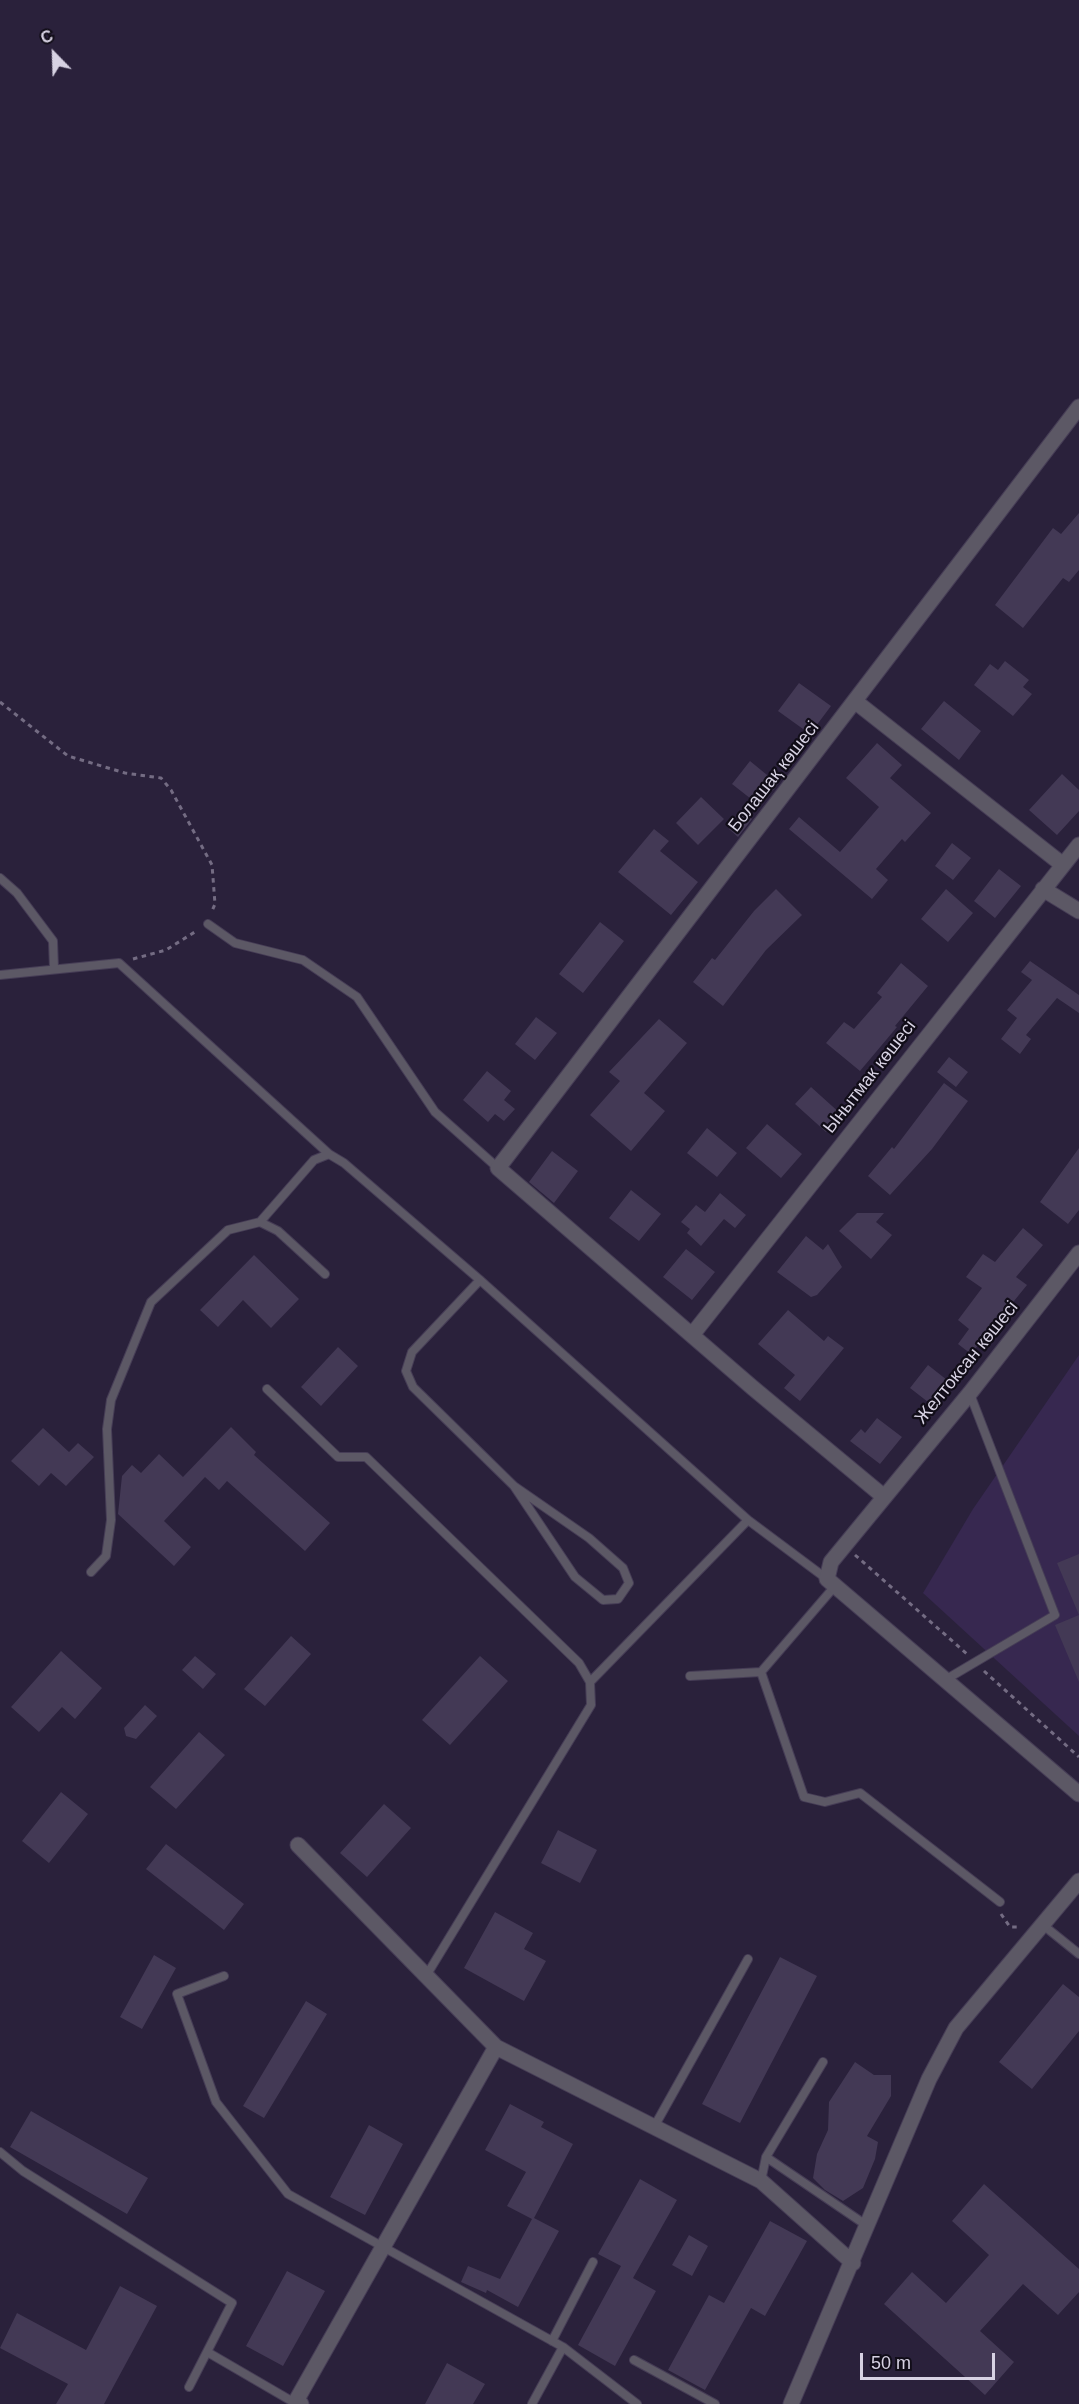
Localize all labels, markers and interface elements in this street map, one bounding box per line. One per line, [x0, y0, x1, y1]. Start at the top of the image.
north arrow [24, 24, 84, 84]
text: С [38, 27, 55, 47]
street label: Болашақ көшесі [724, 717, 824, 837]
street label: Ынытмак көшесі [819, 1016, 921, 1138]
street label: Желтоксан көшесі [911, 1297, 1023, 1429]
scale bar [863, 2341, 998, 2379]
text: 50 m [871, 2353, 911, 2373]

